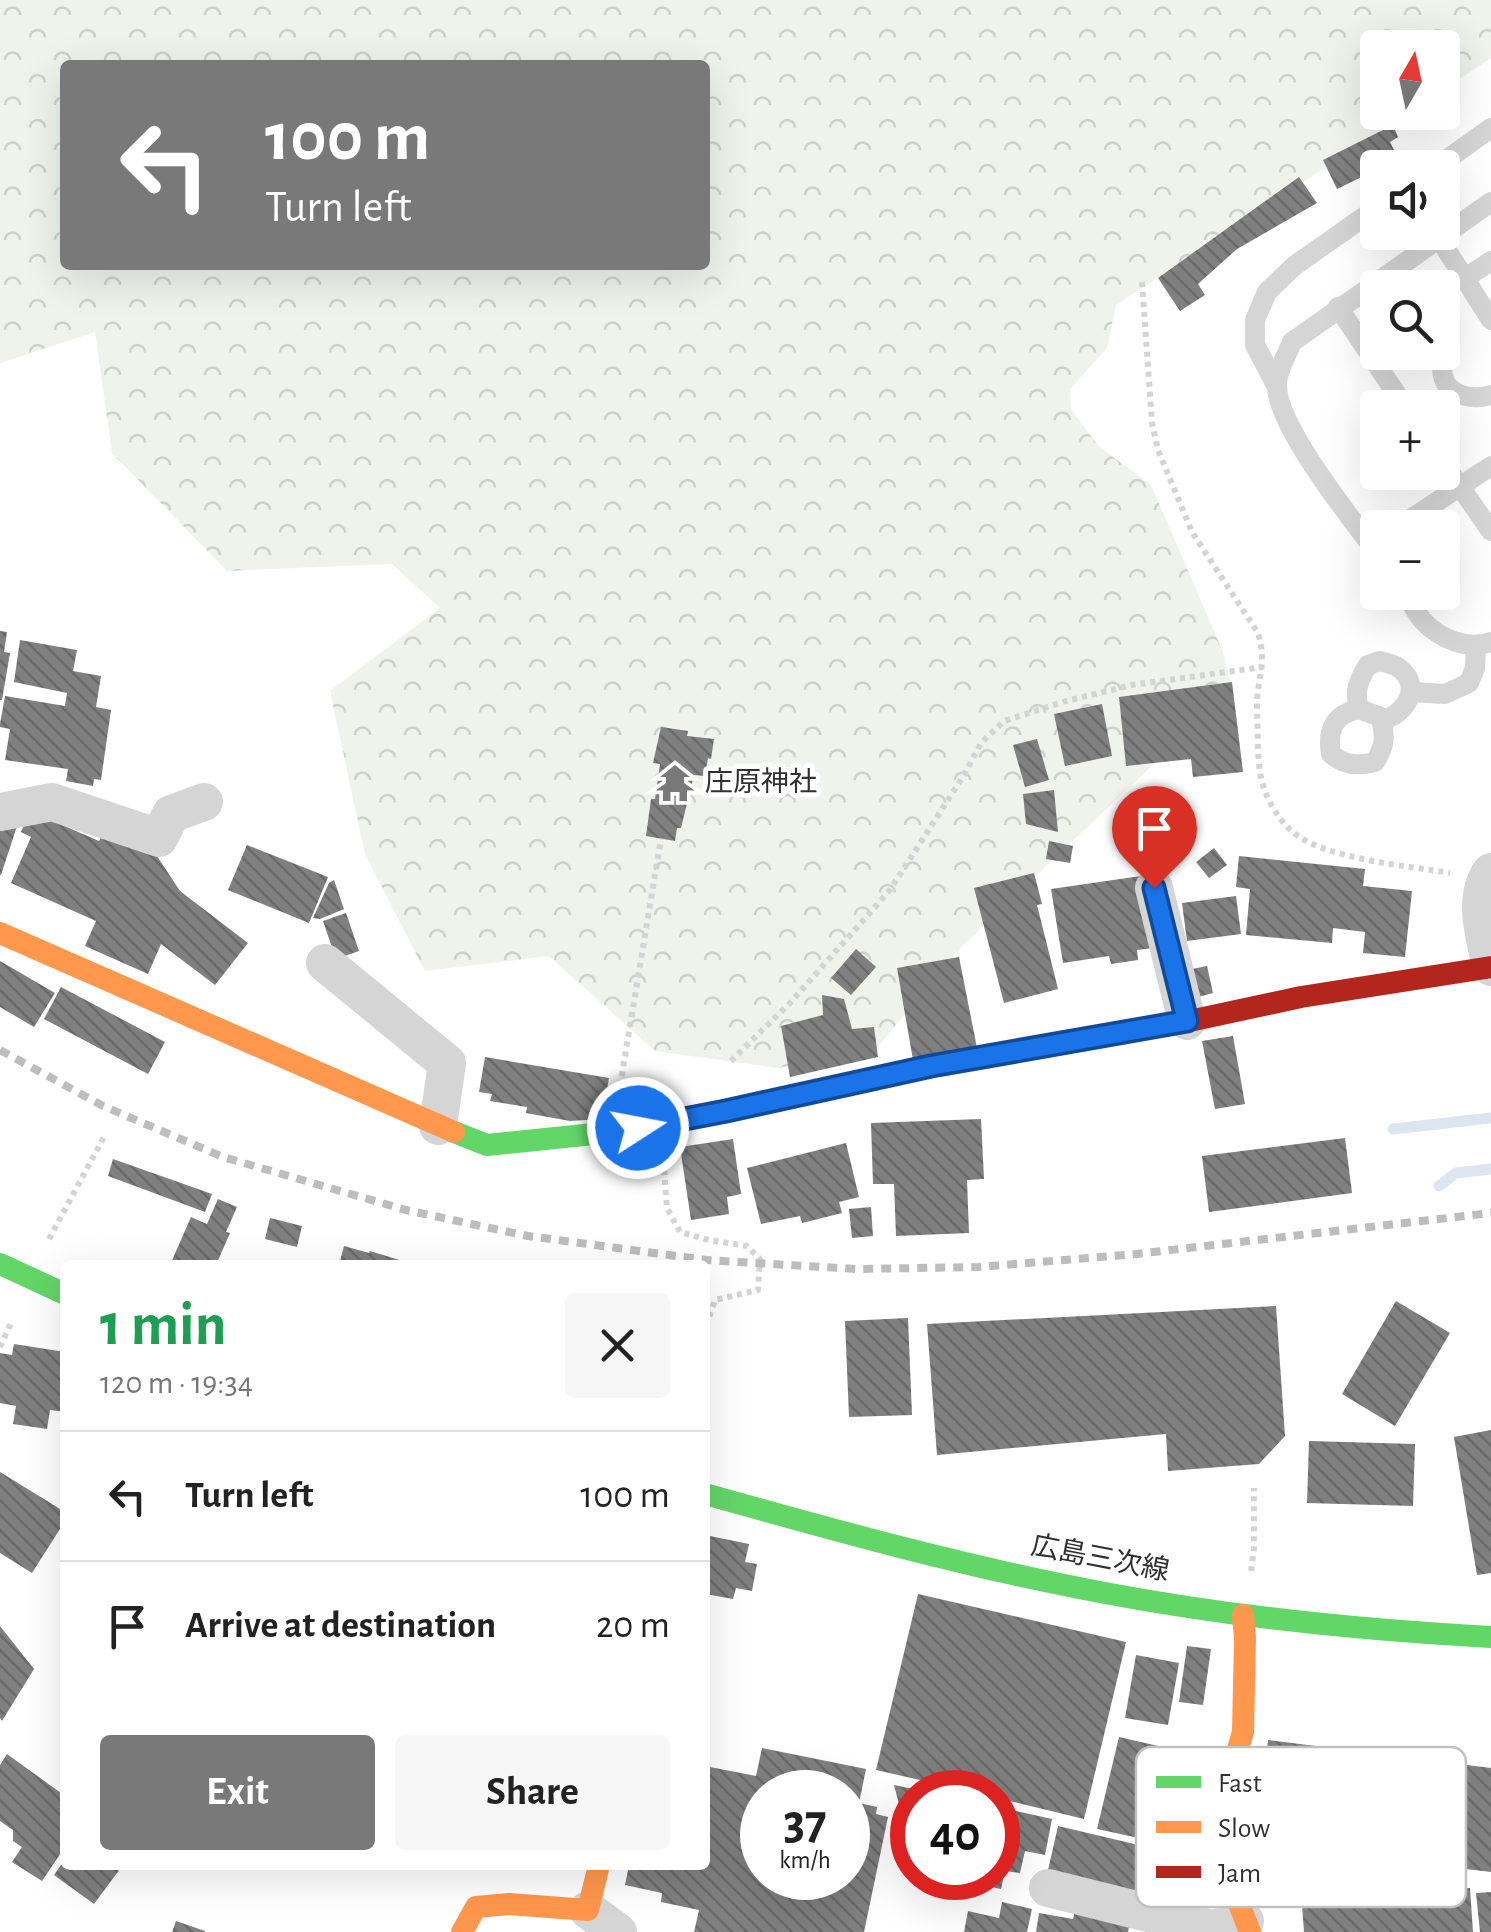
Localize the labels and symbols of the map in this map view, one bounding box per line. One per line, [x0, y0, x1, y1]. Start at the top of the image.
north arrow [1360, 30, 1460, 130]
temple icon: 庄原神社 [654, 762, 696, 804]
place label: 庄原神社 [705, 767, 817, 797]
pin [1112, 786, 1197, 889]
position arrow [586, 1076, 690, 1180]
street label: 広島三次線 [1029, 1530, 1172, 1586]
legend [1136, 1747, 1466, 1907]
speed limit sign: 40 [890, 1770, 1020, 1900]
text: Fast [1218, 1770, 1262, 1798]
text: Slow [1218, 1815, 1270, 1843]
text: Jam [1218, 1860, 1261, 1888]

